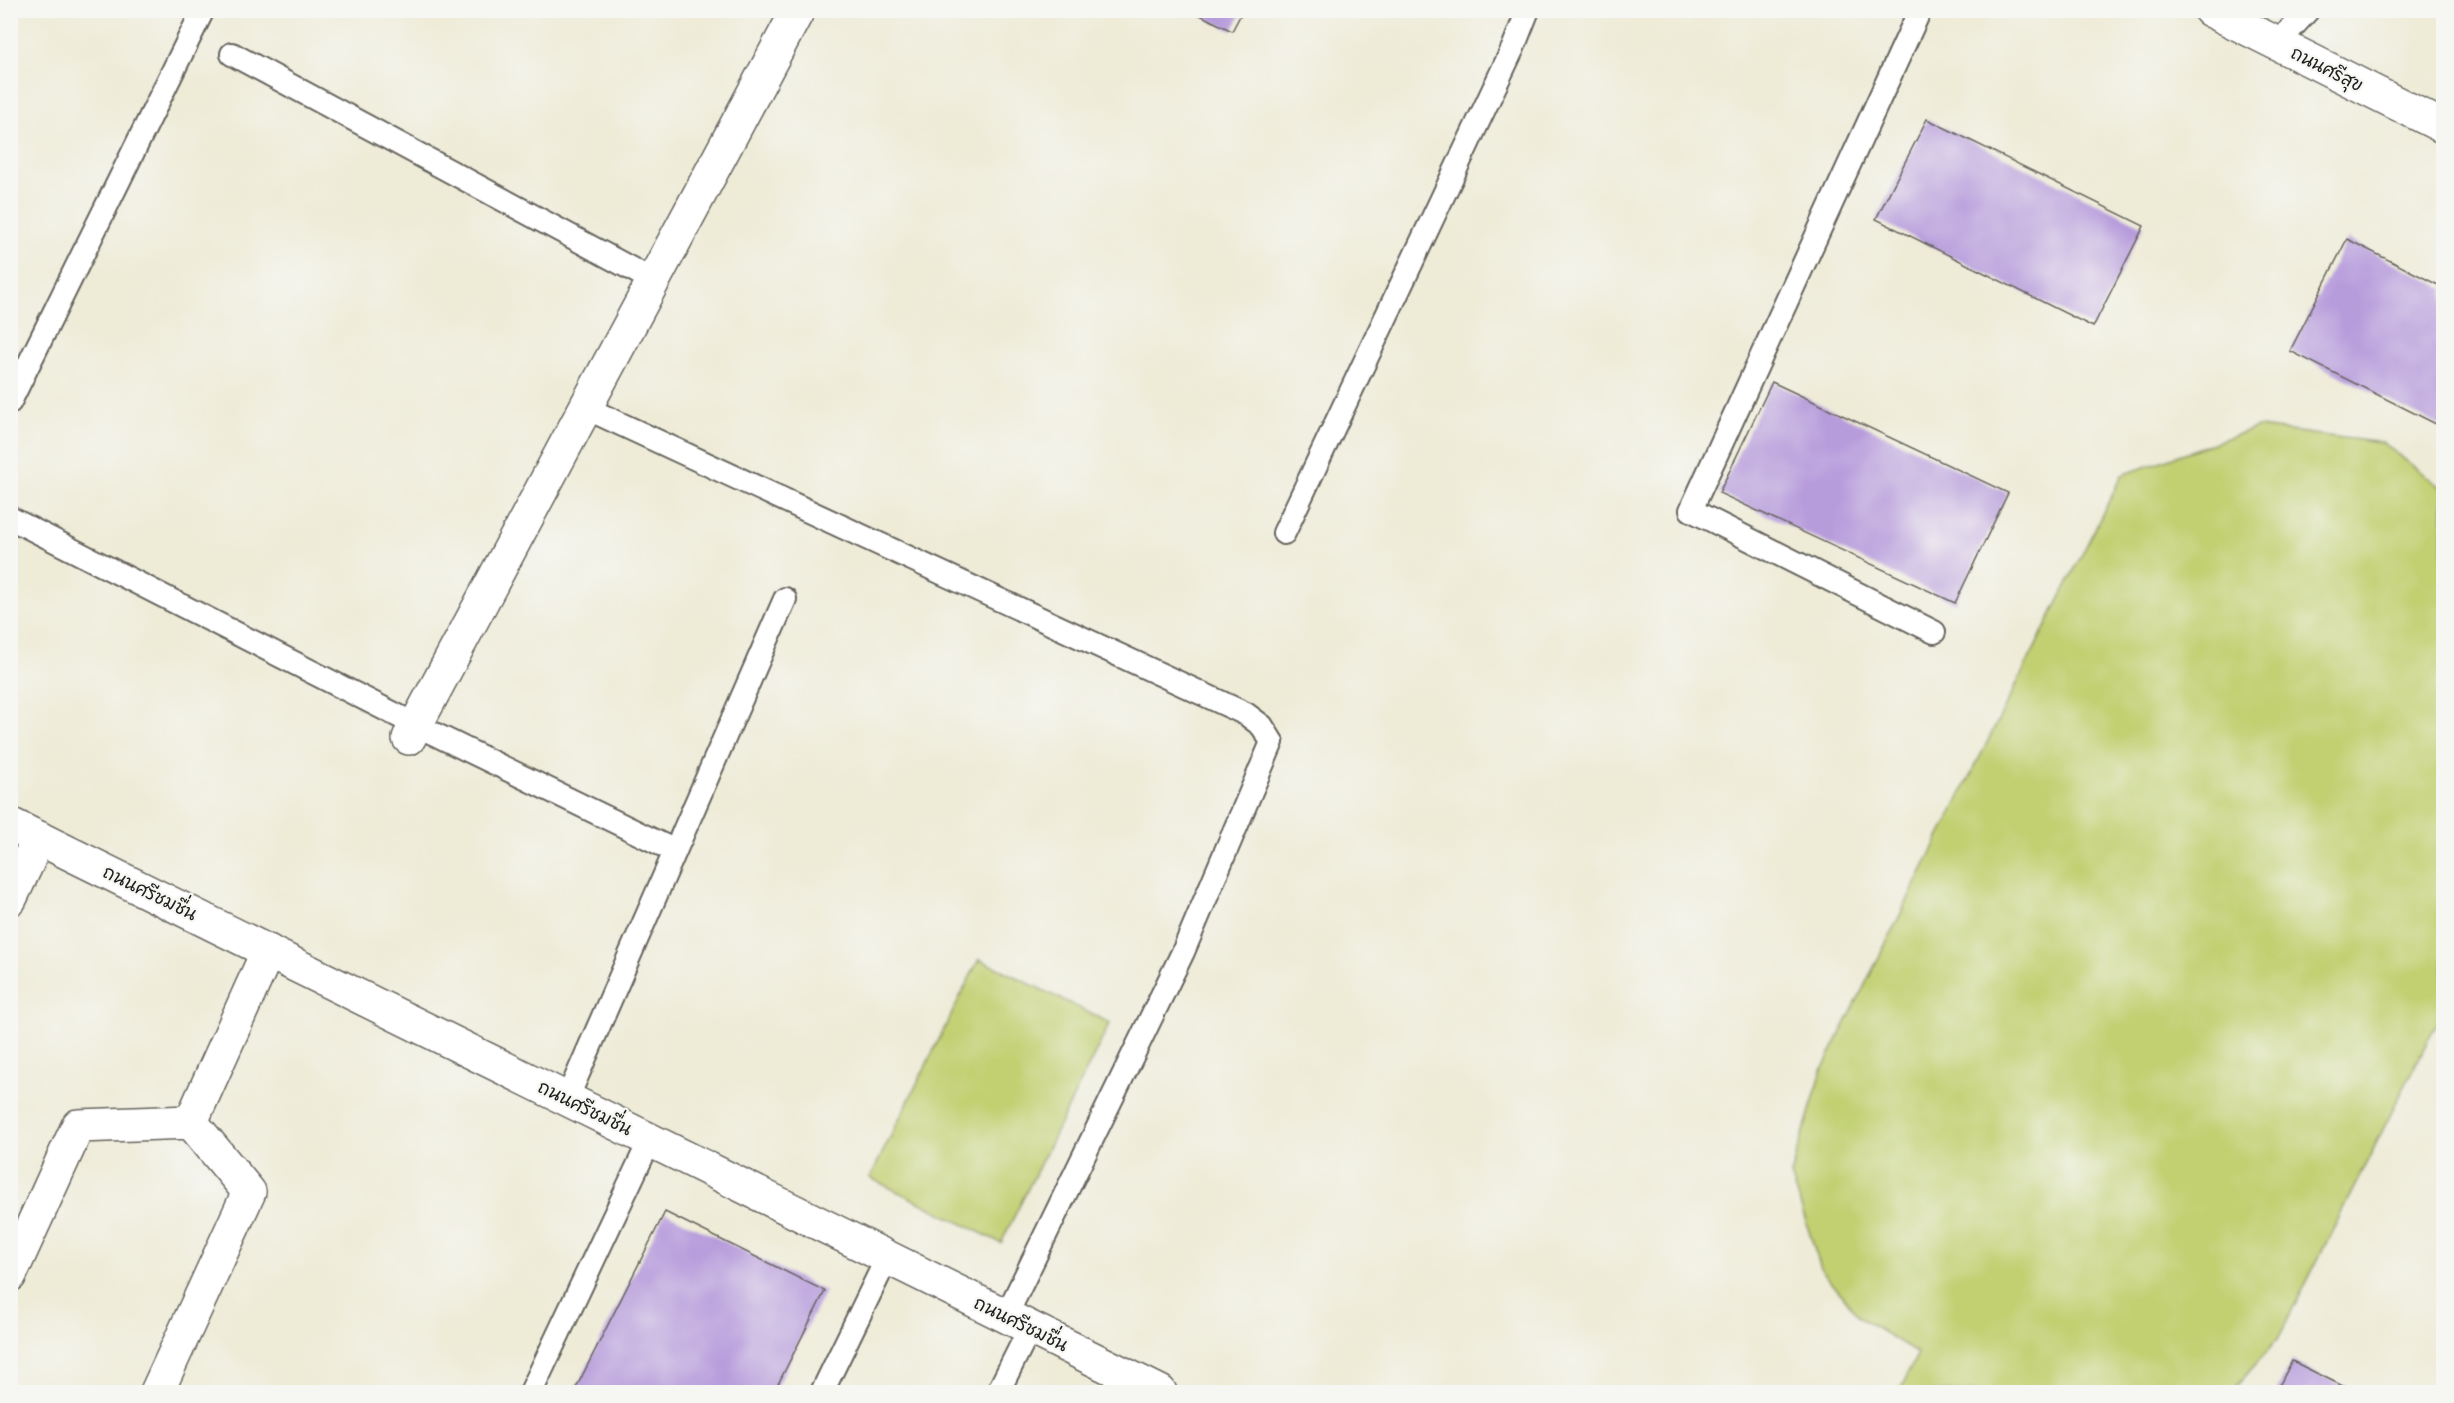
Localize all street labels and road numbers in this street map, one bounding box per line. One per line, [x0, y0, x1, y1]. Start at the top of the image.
street label: ถนนศรีสุข [2286, 41, 2367, 99]
street label: ถนนศรีชมชื่น [99, 855, 204, 926]
street label: ถนนศรีชมชื่น [534, 1070, 639, 1141]
street label: ถนนศรีชมชื่น [970, 1286, 1075, 1357]

